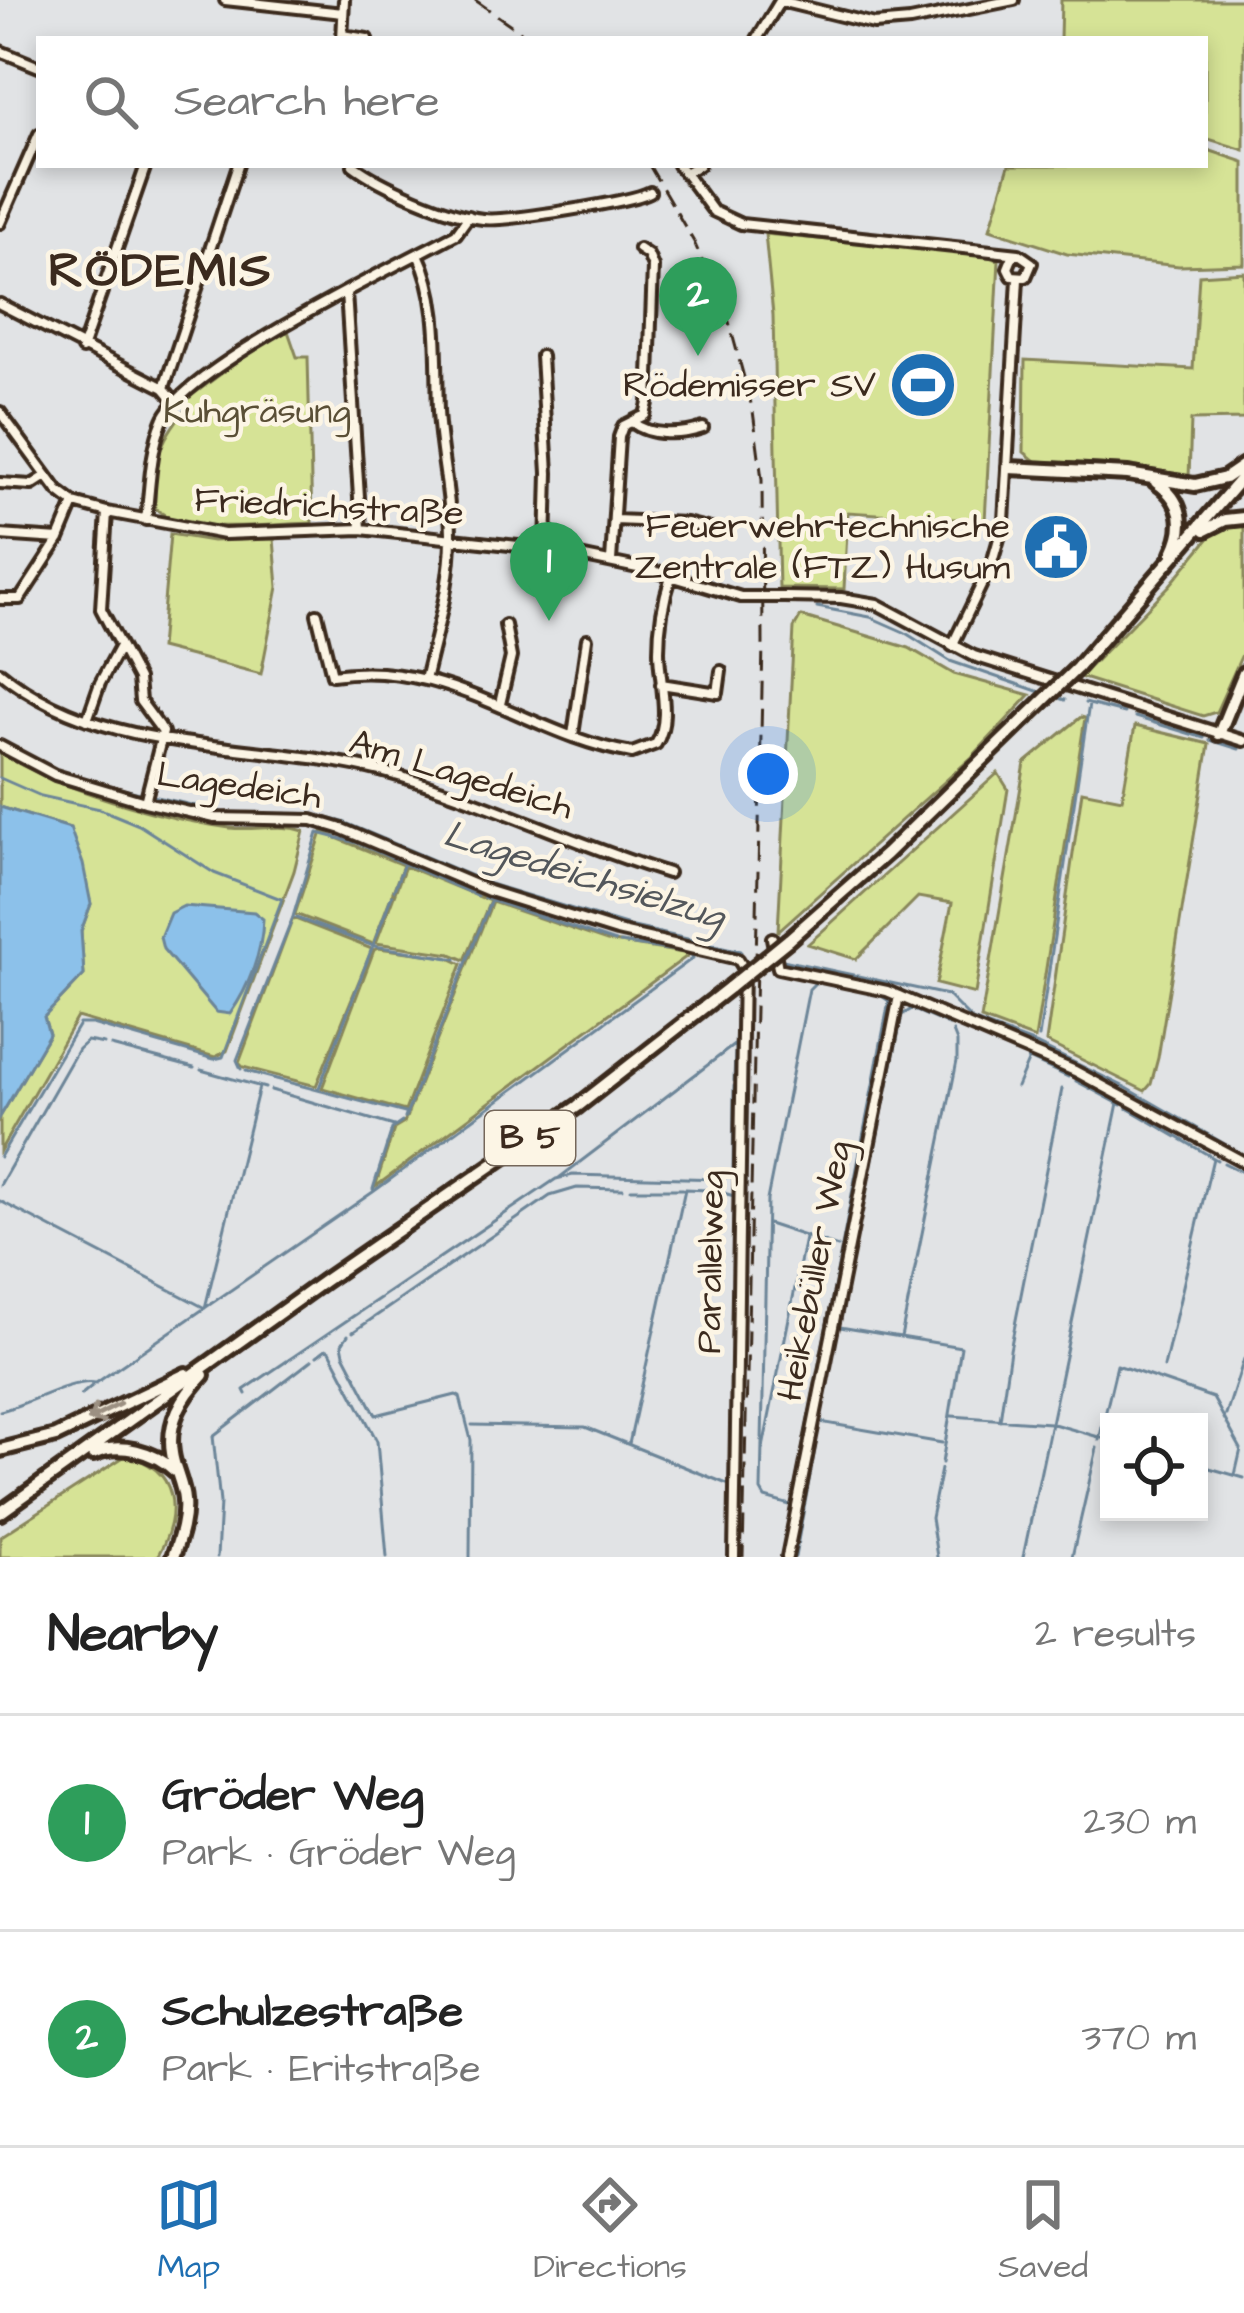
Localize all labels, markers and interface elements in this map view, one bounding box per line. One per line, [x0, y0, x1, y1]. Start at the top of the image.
search box [36, 36, 1208, 168]
icon: search [78, 69, 144, 135]
text: Search here [174, 71, 440, 133]
district label: RÖDEMIS [49, 239, 273, 305]
pin: 2 [659, 257, 737, 356]
sports icon: Rödemisser SV [888, 350, 958, 420]
place label: Rödemisser SV [623, 360, 876, 411]
park label: Kuhgräsung [163, 386, 351, 438]
street label: Friedrichstraße [193, 474, 465, 540]
place label: Feuerwehrtechnische Zentrale (FTZ) Husum [634, 501, 1010, 593]
public building icon: Feuerwehrtechnische Zentrale (FTZ) Husum [1021, 512, 1091, 582]
pin: 1 [510, 522, 588, 621]
street label: Am Lagedeich [343, 717, 579, 834]
your location [738, 744, 798, 804]
street label: Lagedeich [153, 749, 325, 824]
water label: Lagedeichsielzug [437, 808, 733, 946]
road number: B 5 [485, 1111, 575, 1165]
street label: Heikebüller Weg [765, 1137, 866, 1406]
street label: Parallelweg [684, 1170, 739, 1354]
one-way arrow [87, 1401, 122, 1424]
map controls [1100, 1413, 1208, 1521]
button: locate [1100, 1413, 1208, 1521]
text: Nearby [48, 1600, 218, 1671]
text: 2 results [1035, 1608, 1196, 1662]
text: Gröder Weg [162, 1765, 423, 1827]
text: 1 [85, 1796, 90, 1850]
text: 230 m [1083, 1796, 1196, 1850]
text: Park · Gröder Weg [162, 1827, 515, 1881]
text: Schulzestraße [162, 1981, 463, 2043]
text: 2 [76, 2012, 98, 2066]
text: 370 m [1082, 2012, 1196, 2066]
text: Park · Eritstraße [162, 2043, 481, 2097]
tab: Map [156, 2172, 222, 2290]
tab: Directions [533, 2172, 687, 2290]
tab: Saved [998, 2172, 1088, 2290]

